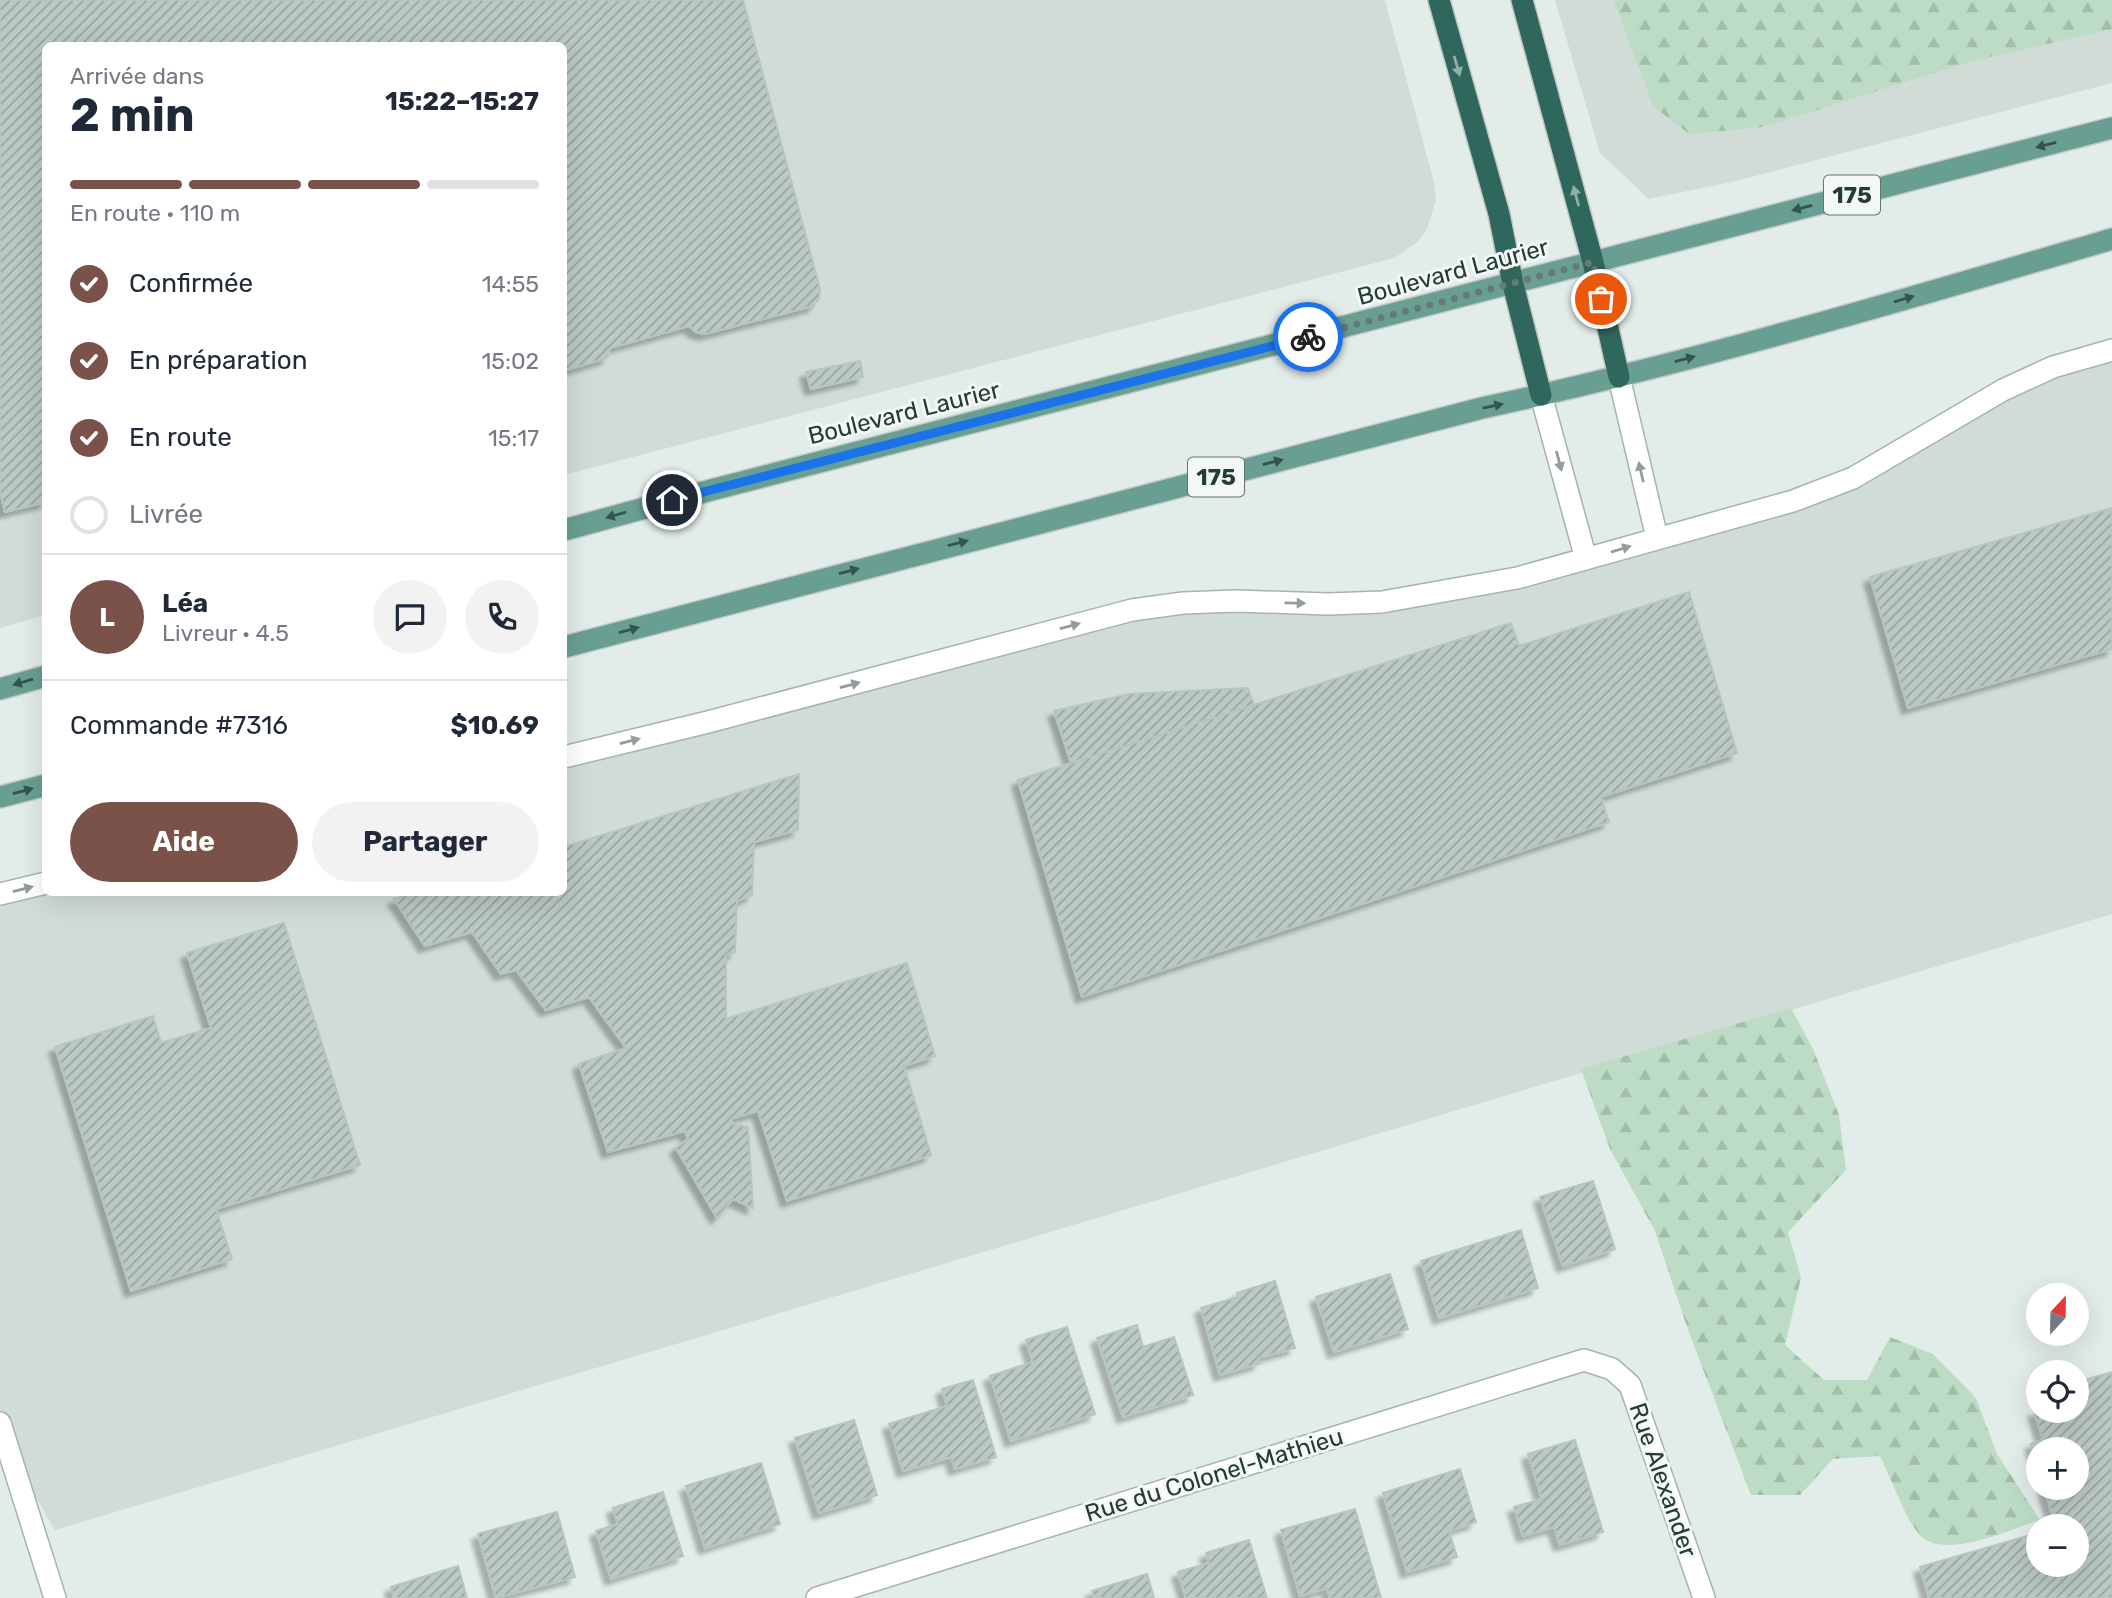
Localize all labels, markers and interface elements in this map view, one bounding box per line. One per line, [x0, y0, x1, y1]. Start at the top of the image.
one-way arrow [1452, 55, 1463, 77]
text: Arrivée dans [70, 62, 204, 90]
text: 15:22–15:27 [385, 86, 539, 117]
text: 2 min [70, 88, 195, 143]
one-way arrow [2035, 140, 2057, 151]
road number: 175 [1824, 176, 1880, 214]
one-way arrow [1570, 185, 1581, 207]
text: En route · 110 m [70, 199, 240, 227]
one-way arrow [1791, 203, 1813, 214]
street label: Boulevard Laurier [1354, 233, 1552, 311]
icon: check [70, 265, 108, 303]
text: Confirmée [129, 268, 253, 299]
pin [1571, 269, 1631, 329]
text: 14:55 [482, 270, 539, 298]
icon: bag [1582, 280, 1620, 318]
one-way arrow [1894, 294, 1915, 304]
courier [1273, 302, 1343, 372]
icon: bike [1289, 318, 1327, 356]
icon: check [70, 342, 108, 380]
text: En préparation [129, 345, 307, 376]
text: 15:02 [482, 347, 539, 375]
one-way arrow [1675, 354, 1696, 364]
street label: Boulevard Laurier [805, 376, 1003, 450]
one-way arrow [1482, 400, 1504, 411]
icon: check [70, 419, 108, 457]
text: En route [129, 422, 232, 453]
text: 15:17 [488, 424, 539, 452]
one-way arrow [1554, 450, 1565, 472]
one-way arrow [1262, 456, 1284, 467]
road number: 175 [1188, 457, 1244, 496]
one-way arrow [1635, 461, 1646, 483]
pin [642, 470, 702, 530]
icon: home [653, 481, 691, 519]
text: Livrée [129, 499, 203, 530]
one-way arrow [606, 511, 627, 521]
one-way arrow [947, 537, 969, 548]
one-way arrow [1611, 543, 1632, 553]
one-way arrow [839, 566, 860, 576]
button: chat [373, 580, 447, 654]
button: phone [465, 580, 539, 654]
text: Léa [162, 588, 208, 619]
one-way arrow [1284, 597, 1306, 609]
text: L [99, 602, 115, 633]
text: Livreur · 4.5 [162, 619, 289, 647]
one-way arrow [1059, 620, 1081, 631]
one-way arrow [619, 624, 641, 635]
one-way arrow [12, 678, 33, 688]
one-way arrow [840, 679, 861, 689]
text: Commande #7316 [70, 710, 288, 741]
text: $10.69 [450, 710, 539, 741]
one-way arrow [619, 735, 641, 746]
one-way arrow [12, 785, 34, 796]
button: Aide [70, 802, 298, 882]
button: Partager [312, 802, 539, 882]
one-way arrow [12, 883, 34, 894]
north arrow [2026, 1283, 2090, 1346]
map controls [2026, 1283, 2089, 1577]
button: locate [2026, 1360, 2089, 1423]
street label: Rue Alexander [1623, 1399, 1703, 1561]
street label: Rue du Colonel-Mathieu [1081, 1422, 1347, 1528]
button: + [2026, 1437, 2089, 1500]
button: − [2026, 1514, 2089, 1577]

